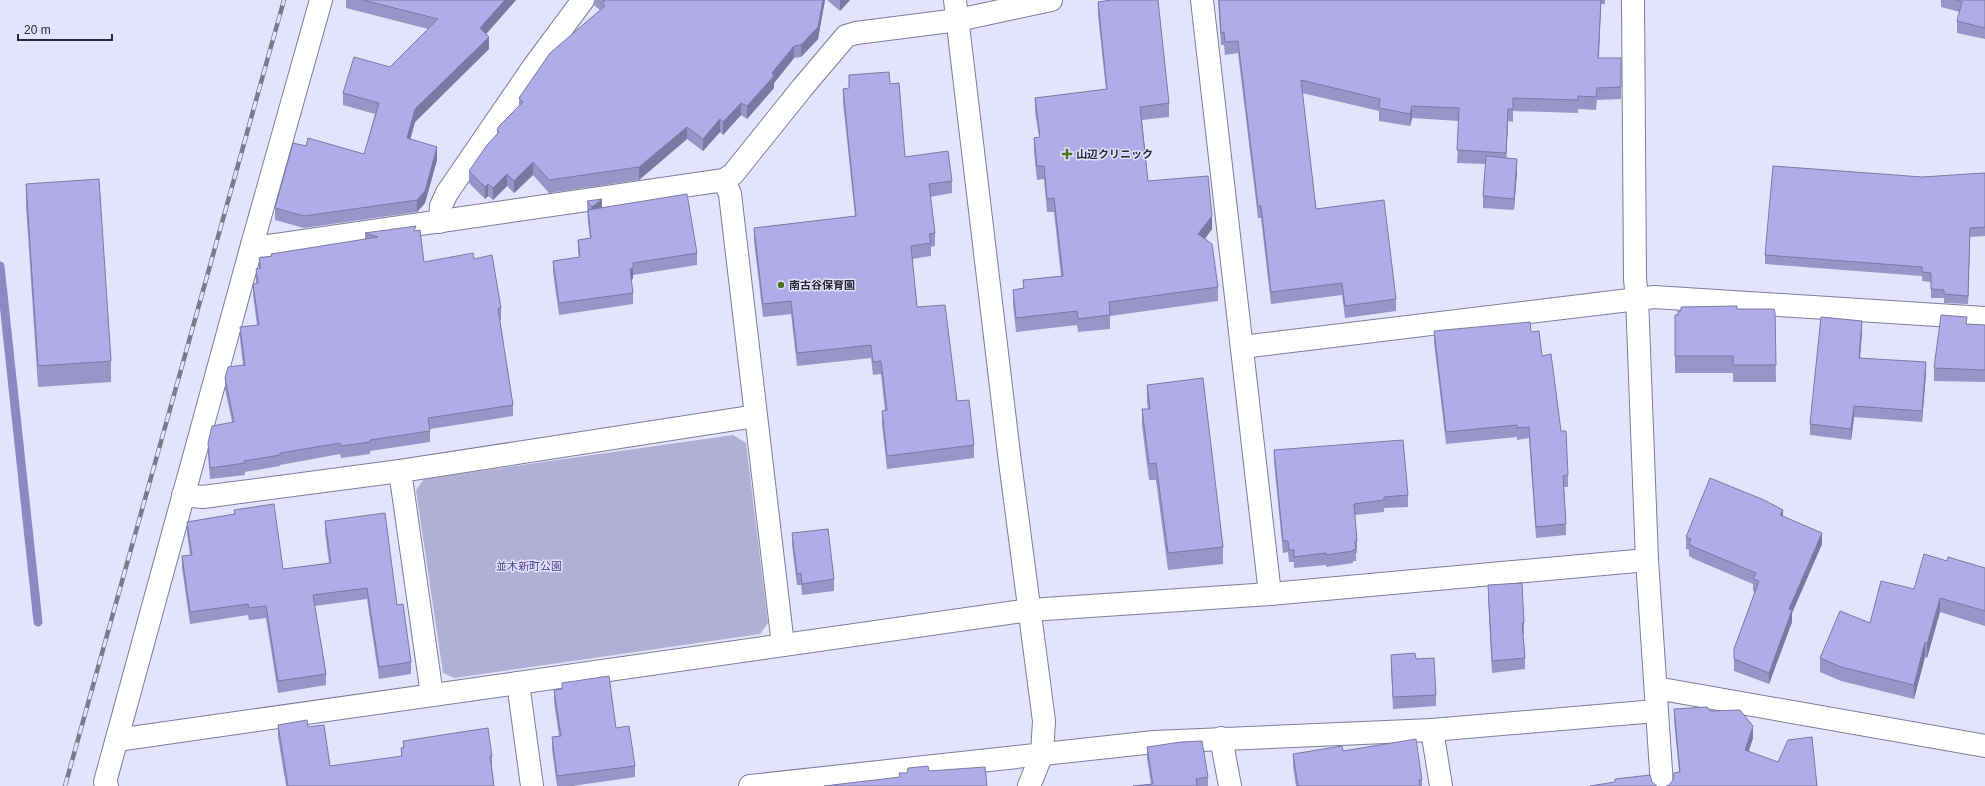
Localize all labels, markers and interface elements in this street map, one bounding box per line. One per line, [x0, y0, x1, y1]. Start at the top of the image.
scale bar [18, 16, 112, 42]
text: 20 m [24, 23, 51, 37]
marker: 山辺クリニック [1061, 148, 1073, 160]
place label: 山辺クリニック [1076, 148, 1153, 160]
place label: 南古谷保育園 [789, 279, 855, 291]
marker: 南古谷保育園 [776, 280, 786, 290]
park label: 並木新町公園 [496, 560, 562, 572]

